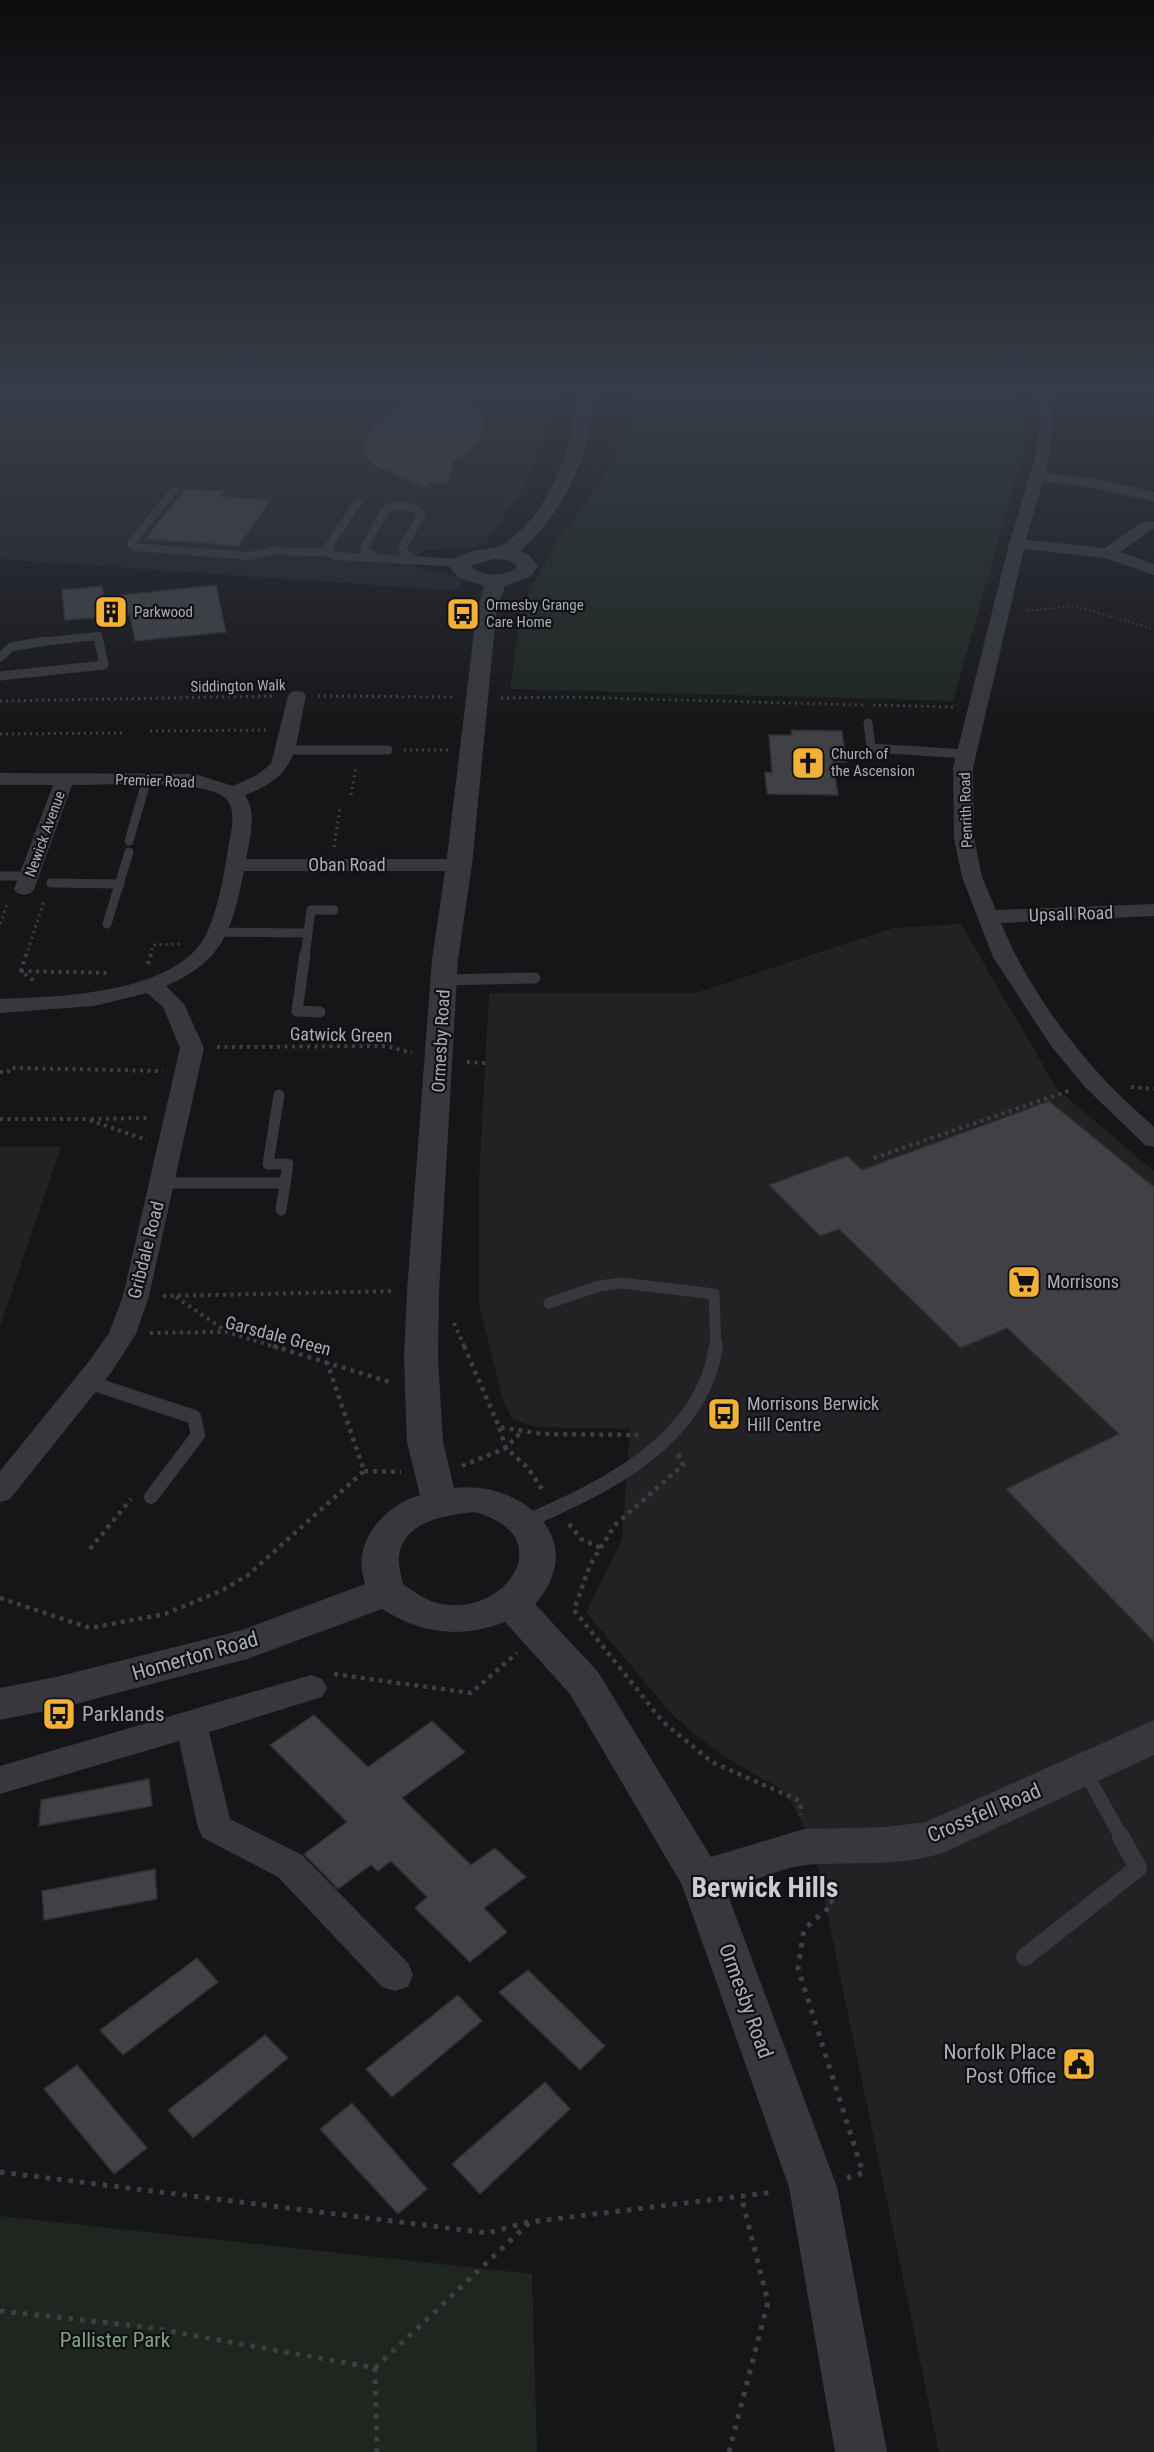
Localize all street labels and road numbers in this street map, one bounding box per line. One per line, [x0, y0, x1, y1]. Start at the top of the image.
street label: Siddington Walk [190, 676, 286, 696]
street label: Premier Road [115, 771, 195, 791]
street label: Penrith Road [956, 772, 976, 848]
street label: Newick Avenue [21, 789, 69, 879]
street label: Oban Road [308, 854, 386, 875]
street label: Upsall Road [1028, 902, 1114, 925]
street label: Ormesby Road [427, 989, 454, 1093]
street label: Gatwick Green [290, 1023, 392, 1046]
street label: Gribdale Road [123, 1199, 168, 1301]
street label: Garsdale Green [223, 1311, 333, 1360]
street label: Homerton Road [129, 1627, 261, 1685]
street label: Crossfell Road [924, 1778, 1044, 1848]
street label: Ormesby Road [714, 1940, 778, 2062]

